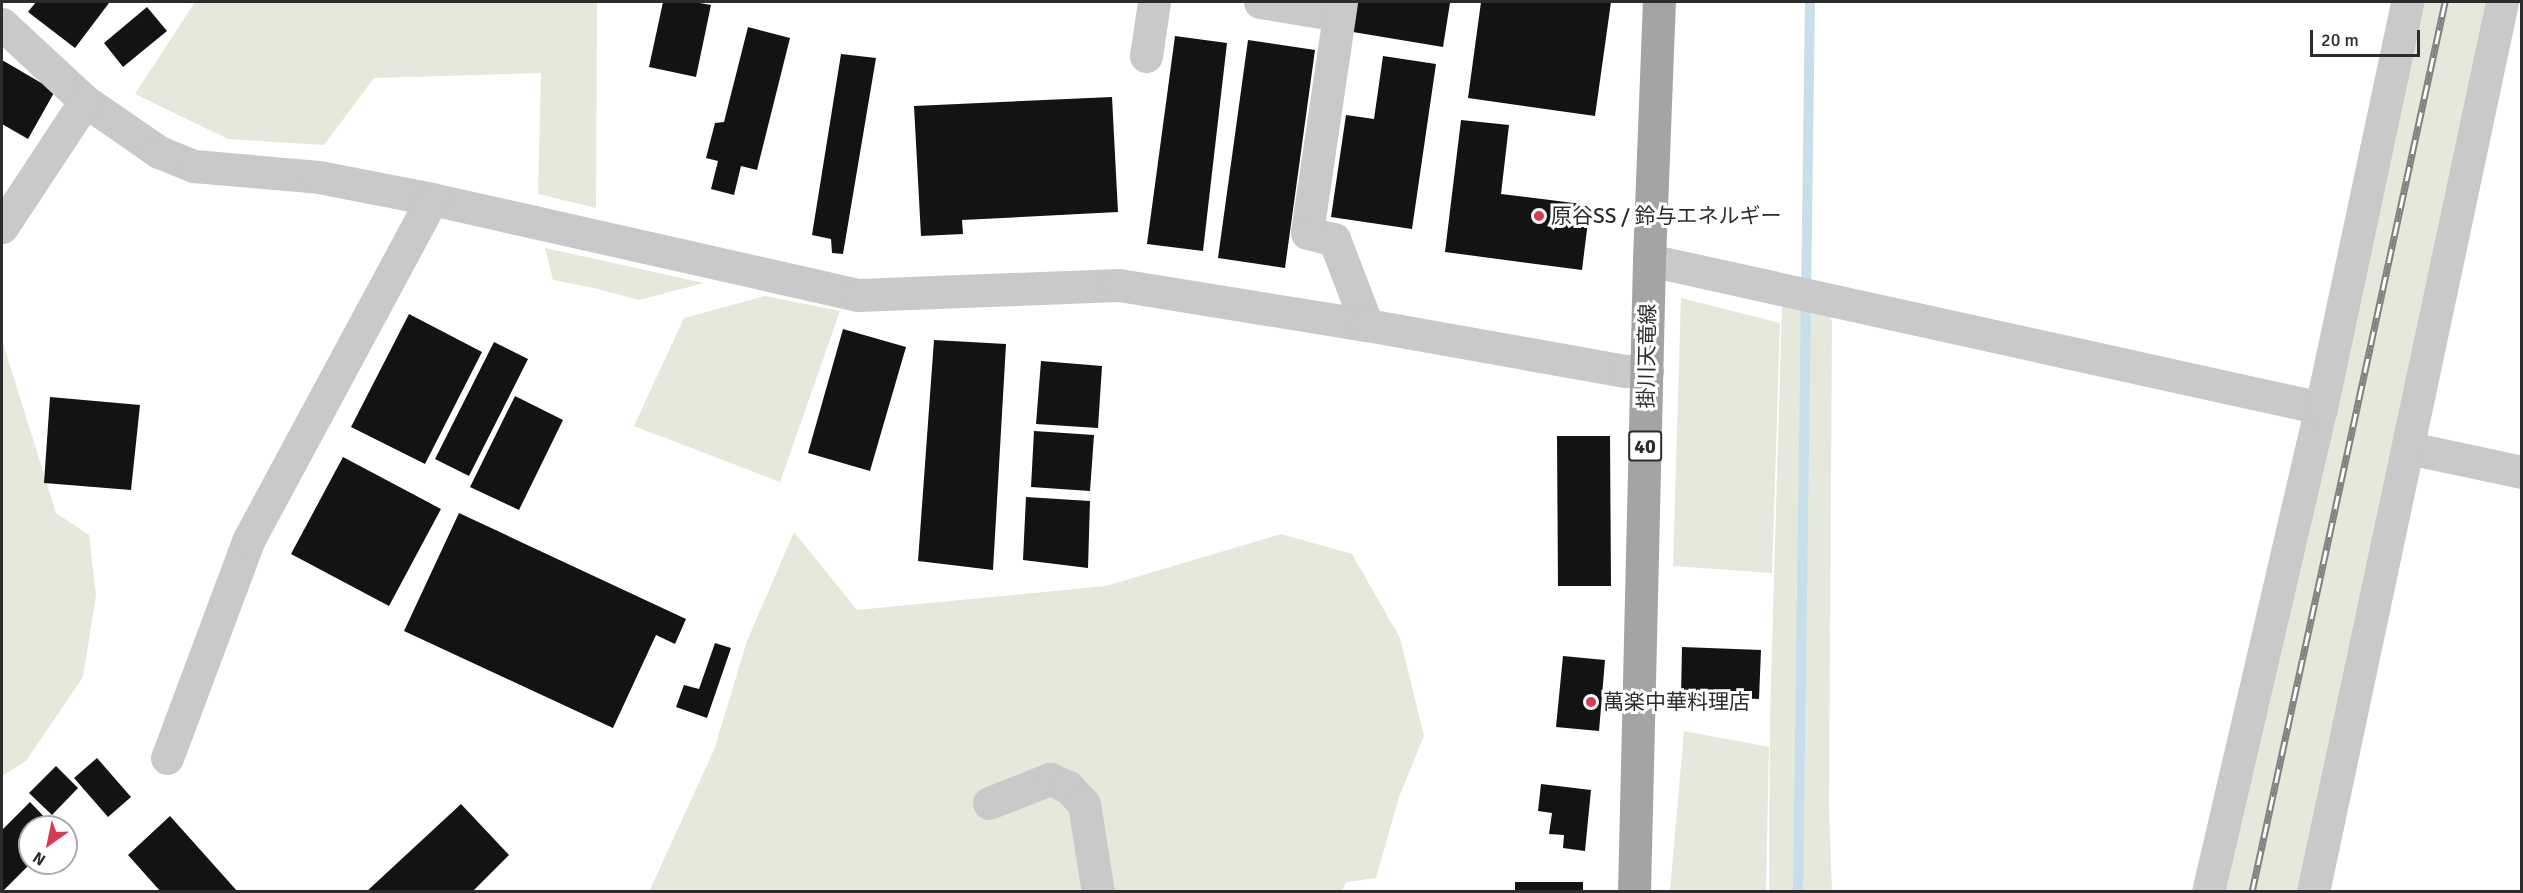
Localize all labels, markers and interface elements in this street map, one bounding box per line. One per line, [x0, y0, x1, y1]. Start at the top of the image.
scale bar [2313, 18, 2422, 56]
text: 20 m [2321, 29, 2359, 51]
place label: 原谷SS / 鈴与エネルギー [1551, 203, 1781, 229]
marker: 原谷SS / 鈴与エネルギー [1532, 209, 1546, 223]
street label: 掛川天竜線 [1633, 303, 1661, 409]
road number: 40 [1627, 429, 1663, 463]
place label: 萬楽中華料理店 [1603, 689, 1750, 715]
marker: 萬楽中華料理店 [1584, 695, 1598, 709]
north arrow [18, 815, 78, 875]
text: N [29, 847, 49, 870]

